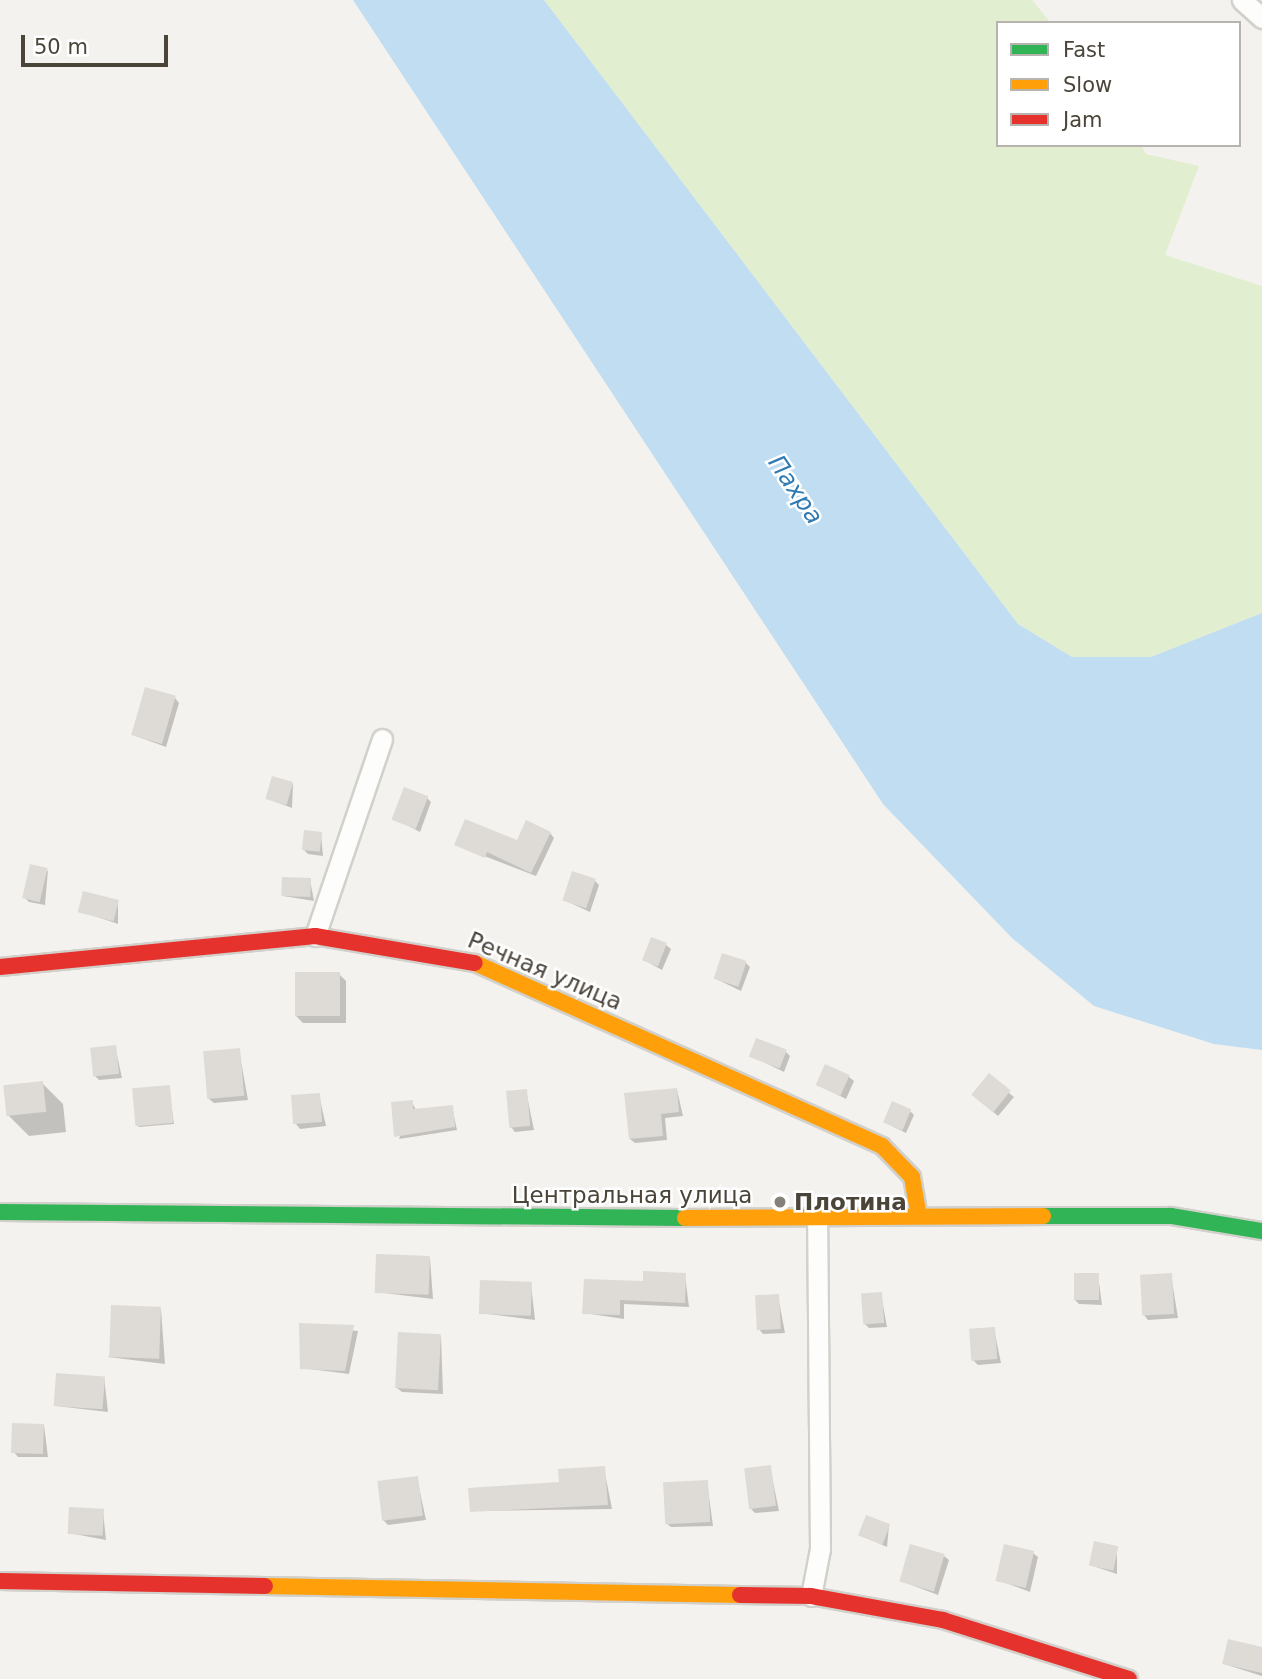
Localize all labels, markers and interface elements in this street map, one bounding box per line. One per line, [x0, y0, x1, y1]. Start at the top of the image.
scale bar [24, 21, 172, 65]
legend [996, 21, 1241, 147]
text: 50 m [34, 35, 88, 59]
text: Fast [1063, 38, 1105, 62]
text: Slow [1063, 73, 1112, 97]
text: Jam [1063, 108, 1103, 132]
water label: Пахра [762, 450, 828, 530]
street label: Речная улица [464, 926, 626, 1016]
street label: Центральная улица [512, 1181, 752, 1209]
place label: Плотина [794, 1188, 907, 1216]
marker: Плотина [772, 1194, 788, 1210]

